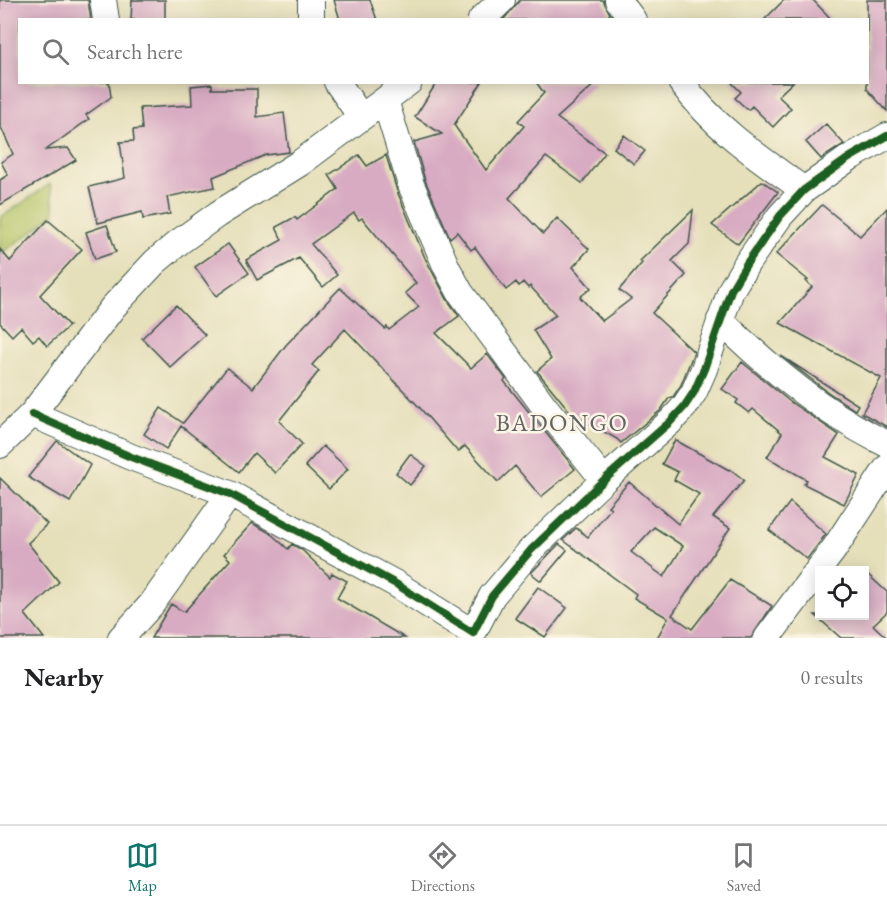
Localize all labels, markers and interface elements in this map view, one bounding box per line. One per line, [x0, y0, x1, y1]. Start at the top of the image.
search box [18, 18, 869, 84]
icon: search [39, 35, 72, 68]
text: Search here [87, 37, 182, 66]
district label: BADONGO [496, 407, 628, 438]
map controls [815, 566, 869, 620]
button: locate [815, 566, 869, 620]
text: Nearby [24, 660, 104, 694]
text: 0 results [800, 664, 863, 690]
tab: Map [126, 839, 159, 896]
tab: Directions [411, 839, 475, 896]
tab: Saved [727, 839, 761, 896]

